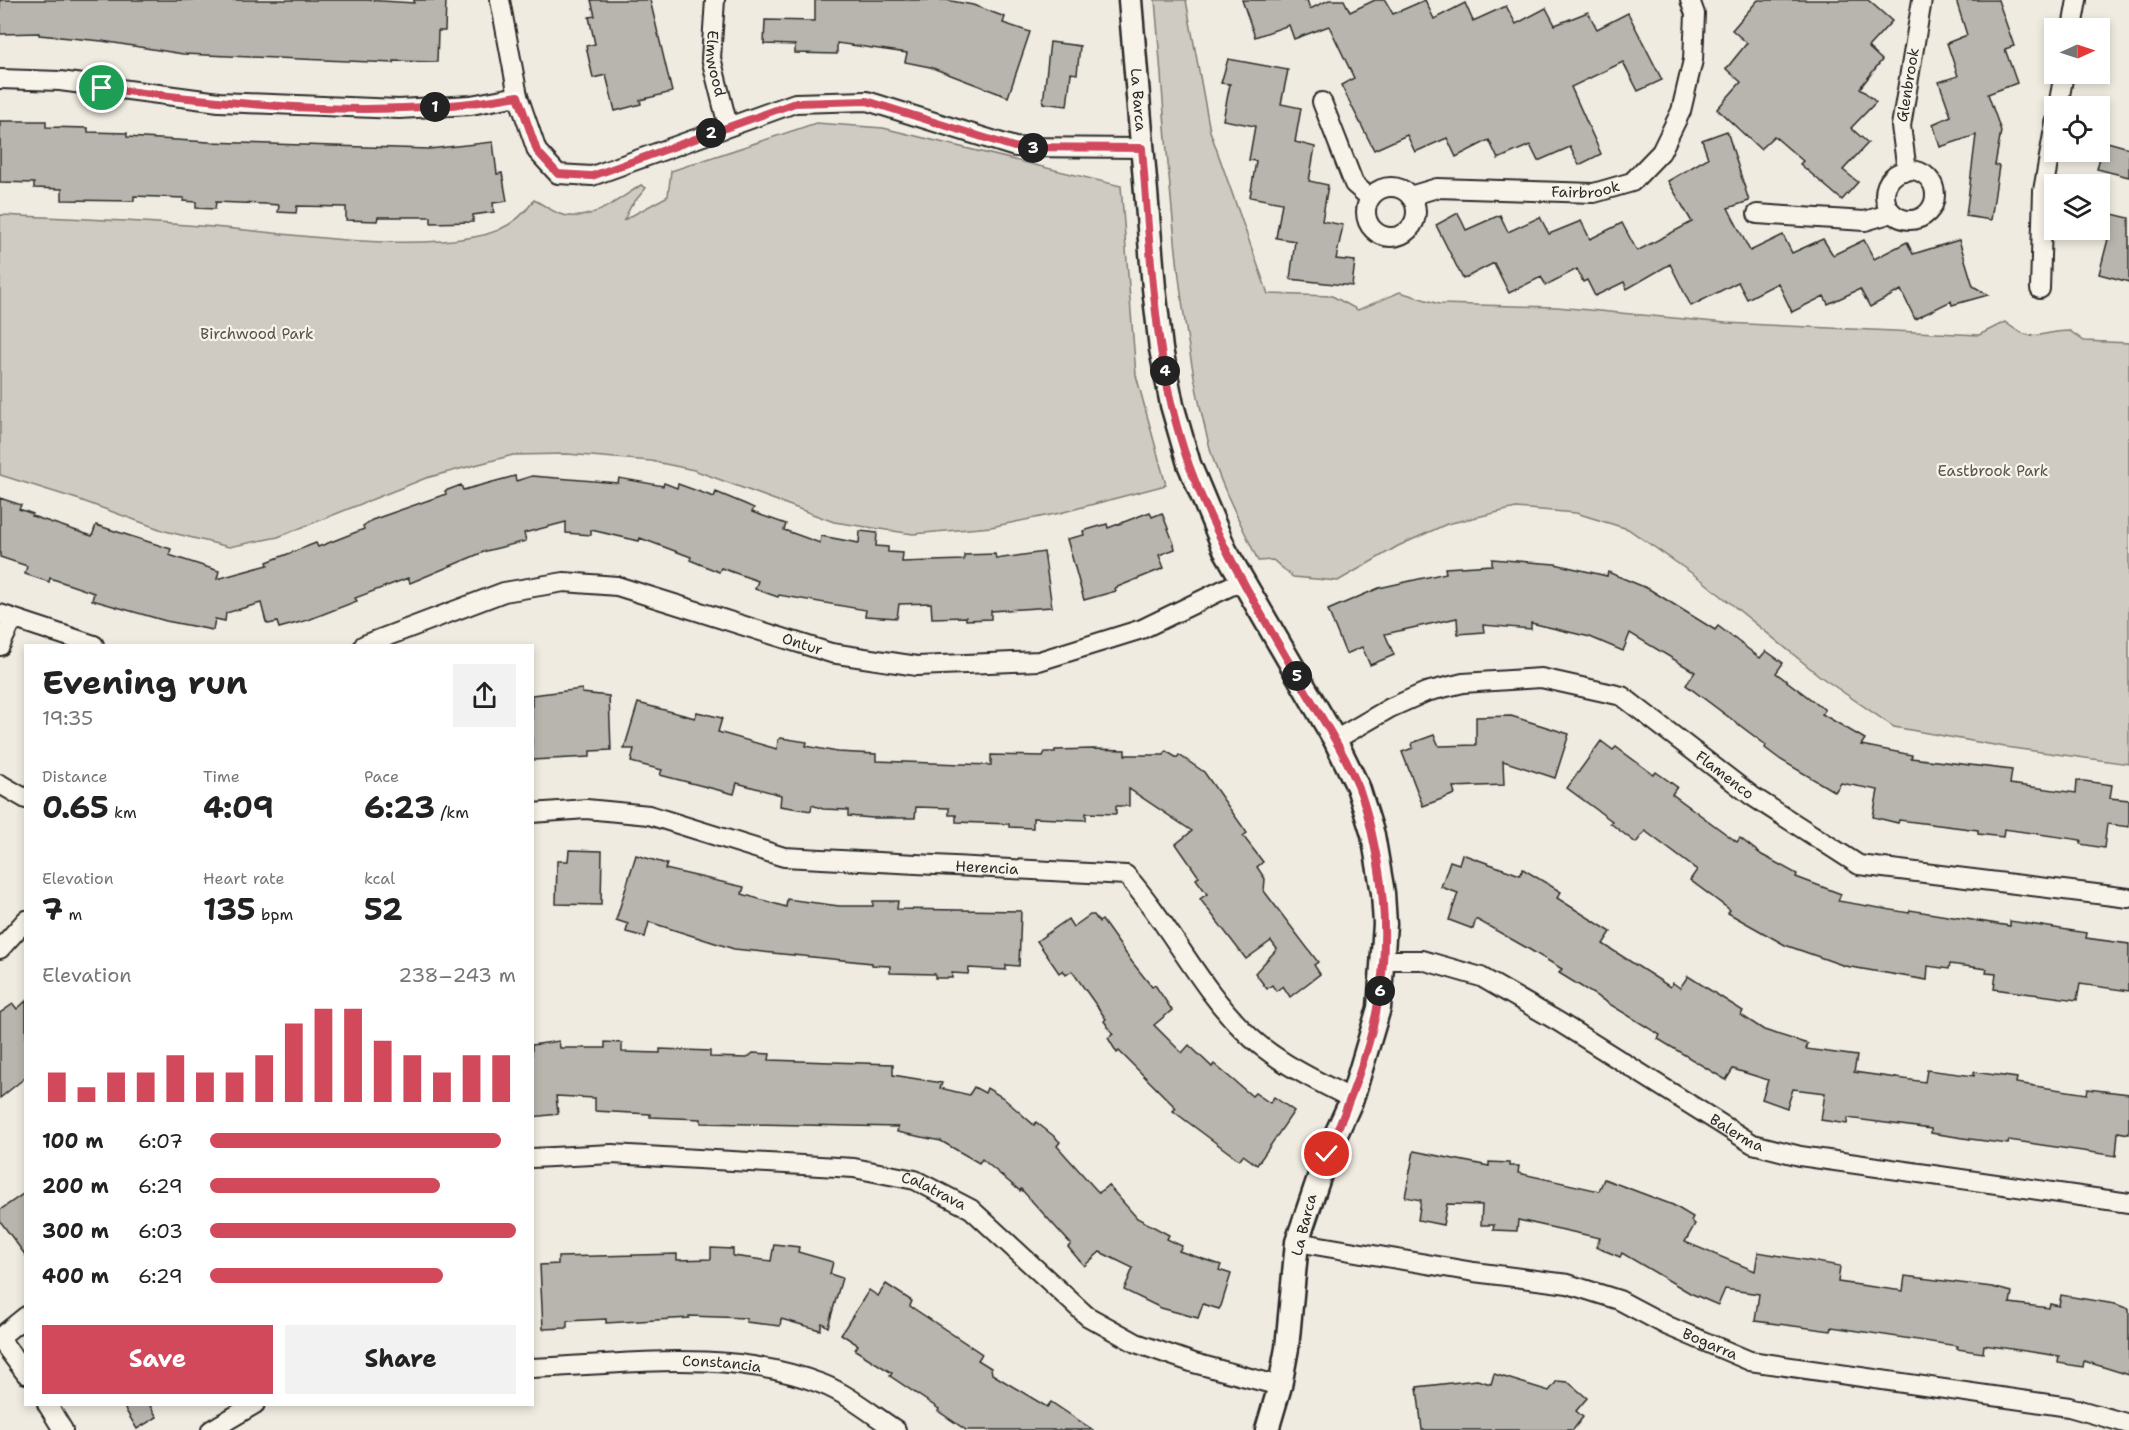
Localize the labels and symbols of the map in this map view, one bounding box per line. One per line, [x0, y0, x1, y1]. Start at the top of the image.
north arrow [2044, 18, 2110, 84]
street label: Elmwood [701, 30, 730, 99]
street label: Glenbrook [1892, 46, 1924, 124]
pin [76, 62, 127, 113]
street label: La Barca [1126, 67, 1151, 133]
pin: 1 [420, 92, 450, 122]
pin: 2 [696, 118, 726, 148]
pin: 3 [1018, 133, 1048, 163]
street label: Fairbrook [1551, 176, 1622, 203]
park label: Birchwood Park [200, 324, 314, 344]
pin: 4 [1150, 356, 1180, 386]
park label: Eastbrook Park [1938, 461, 2048, 481]
street label: Ontur [780, 628, 825, 660]
pin: 5 [1282, 661, 1312, 691]
street label: Flamenco [1692, 746, 1758, 804]
street label: Herencia [955, 856, 1020, 879]
pin: 6 [1365, 976, 1395, 1006]
street label: Balerma [1706, 1109, 1766, 1156]
pin [1301, 1128, 1352, 1179]
street label: Calatrava [900, 1168, 970, 1215]
street label: La Barca [1287, 1191, 1322, 1258]
street label: Bogarra [1679, 1323, 1741, 1365]
street label: Constancia [682, 1351, 763, 1377]

